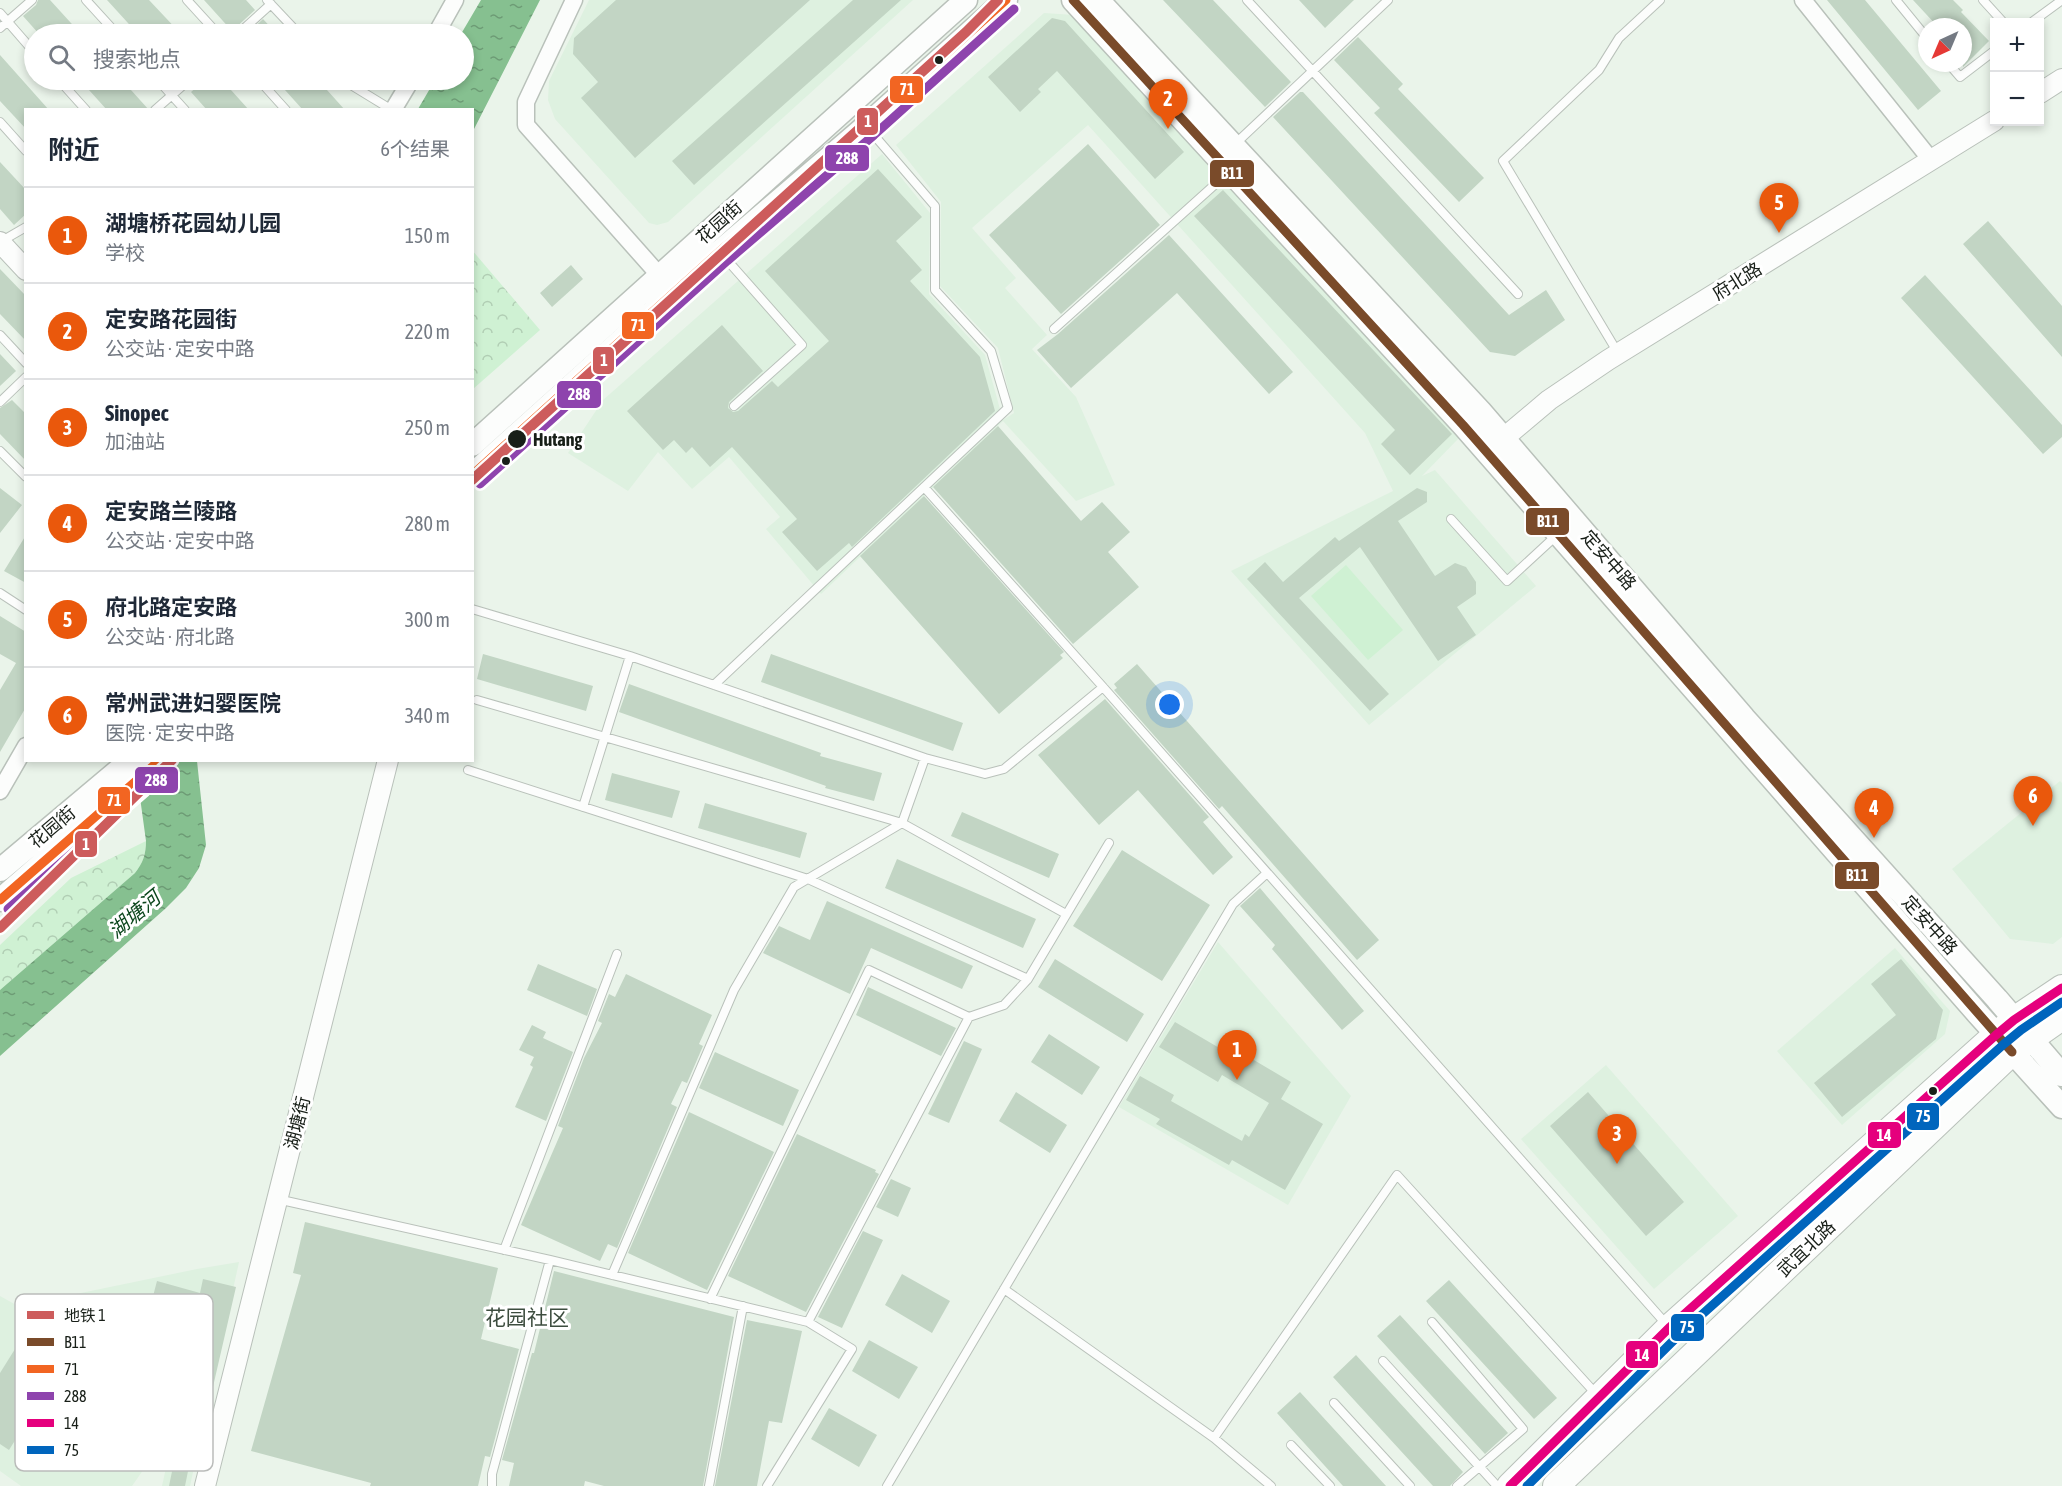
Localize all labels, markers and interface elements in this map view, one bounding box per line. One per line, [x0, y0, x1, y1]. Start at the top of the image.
north arrow [1918, 18, 1972, 72]
map controls [1990, 18, 2044, 126]
button: + [1990, 18, 2044, 72]
search box [24, 24, 474, 90]
icon: search [45, 41, 78, 74]
text: 搜索地点 [93, 46, 181, 72]
unlabelled marker [933, 54, 945, 66]
button: − [1990, 72, 2044, 126]
line badge: 71 [889, 75, 924, 104]
text: 71 [899, 80, 915, 98]
pin: 2 [1148, 80, 1188, 129]
line badge: 1 [856, 107, 879, 136]
text: 1 [864, 112, 872, 130]
text: 附近 [48, 135, 100, 165]
text: 6个结果 [381, 137, 450, 160]
line badge: 288 [824, 144, 870, 172]
text: 288 [836, 149, 859, 167]
line badge: B11 [1209, 159, 1255, 188]
text: B11 [1221, 164, 1244, 182]
pin: 5 [1760, 184, 1798, 233]
street label: 花园街 [692, 196, 746, 248]
text: 湖塘桥花园幼儿园 [105, 210, 281, 236]
text: 1 [63, 224, 72, 247]
text: 150 m [405, 224, 450, 247]
text: 学校 [105, 241, 145, 264]
street label: 府北路 [1709, 258, 1765, 304]
text: 定安路花园街 [105, 306, 237, 332]
line badge: 71 [621, 311, 655, 340]
text: 71 [630, 316, 646, 334]
text: 2 [63, 320, 72, 343]
text: 220 m [405, 320, 450, 343]
text: 公交站 · 定安中路 [105, 337, 255, 360]
line badge: 1 [592, 346, 615, 375]
text: 1 [600, 351, 608, 369]
line badge: 288 [556, 380, 602, 409]
text: 288 [568, 385, 591, 403]
text: Sinopec [105, 400, 169, 426]
text: 3 [63, 416, 72, 439]
text: 250 m [405, 416, 450, 439]
marker: Hutang [506, 428, 528, 450]
place label: Hutang [533, 429, 582, 450]
text: 加油站 [105, 430, 165, 453]
unlabelled marker [500, 455, 512, 467]
text: 定安路兰陵路 [105, 498, 237, 524]
line badge: B11 [1525, 507, 1570, 536]
text: 4 [63, 512, 72, 535]
text: 280 m [405, 512, 450, 535]
text: B11 [1537, 512, 1560, 530]
street label: 定安中路 [1577, 526, 1641, 594]
text: 公交站 · 定安中路 [105, 529, 255, 552]
text: 府北路定安路 [105, 594, 237, 620]
text: 5 [63, 608, 72, 631]
text: 300 m [405, 608, 450, 631]
text: 公交站 · 府北路 [105, 625, 235, 648]
text: 常州武进妇婴医院 [105, 690, 281, 716]
your location [1155, 690, 1184, 719]
text: 6 [63, 704, 72, 727]
text: 340 m [405, 704, 450, 727]
text: 医院 · 定安中路 [105, 721, 235, 744]
line badge: 288 [134, 766, 179, 794]
text: 288 [145, 771, 168, 789]
pin: 6 [2014, 776, 2052, 826]
line badge: 71 [97, 786, 131, 815]
pin: 4 [1854, 788, 1894, 838]
text: 71 [106, 791, 122, 809]
street label: 花园街 [25, 802, 79, 852]
line badge: 1 [74, 830, 98, 858]
text: 1 [82, 835, 90, 853]
line badge: B11 [1834, 861, 1880, 890]
text: B11 [1846, 866, 1869, 884]
water label: 湖塘河 [104, 883, 167, 942]
street label: 定安中路 [1898, 891, 1962, 959]
pin: 1 [1218, 1030, 1256, 1080]
unlabelled marker [1927, 1085, 1939, 1097]
street label: 湖塘街 [280, 1094, 314, 1152]
line badge: 75 [1906, 1102, 1940, 1131]
text: 75 [1915, 1107, 1931, 1125]
pin: 3 [1598, 1114, 1636, 1164]
line badge: 14 [1867, 1121, 1902, 1149]
text: 14 [1876, 1126, 1892, 1144]
street label: 武宜北路 [1773, 1215, 1839, 1281]
legend [15, 1294, 213, 1471]
district label: 花园社区 [485, 1305, 569, 1329]
text: 地铁 1 [64, 1306, 106, 1324]
line badge: 75 [1670, 1313, 1705, 1342]
text: 75 [1679, 1318, 1695, 1336]
text: B11 [64, 1333, 87, 1351]
line badge: 14 [1625, 1340, 1659, 1369]
text: 14 [1634, 1346, 1650, 1364]
text: 71 [64, 1360, 79, 1378]
text: 288 [64, 1387, 87, 1405]
text: 14 [64, 1414, 79, 1432]
text: 75 [64, 1441, 79, 1459]

